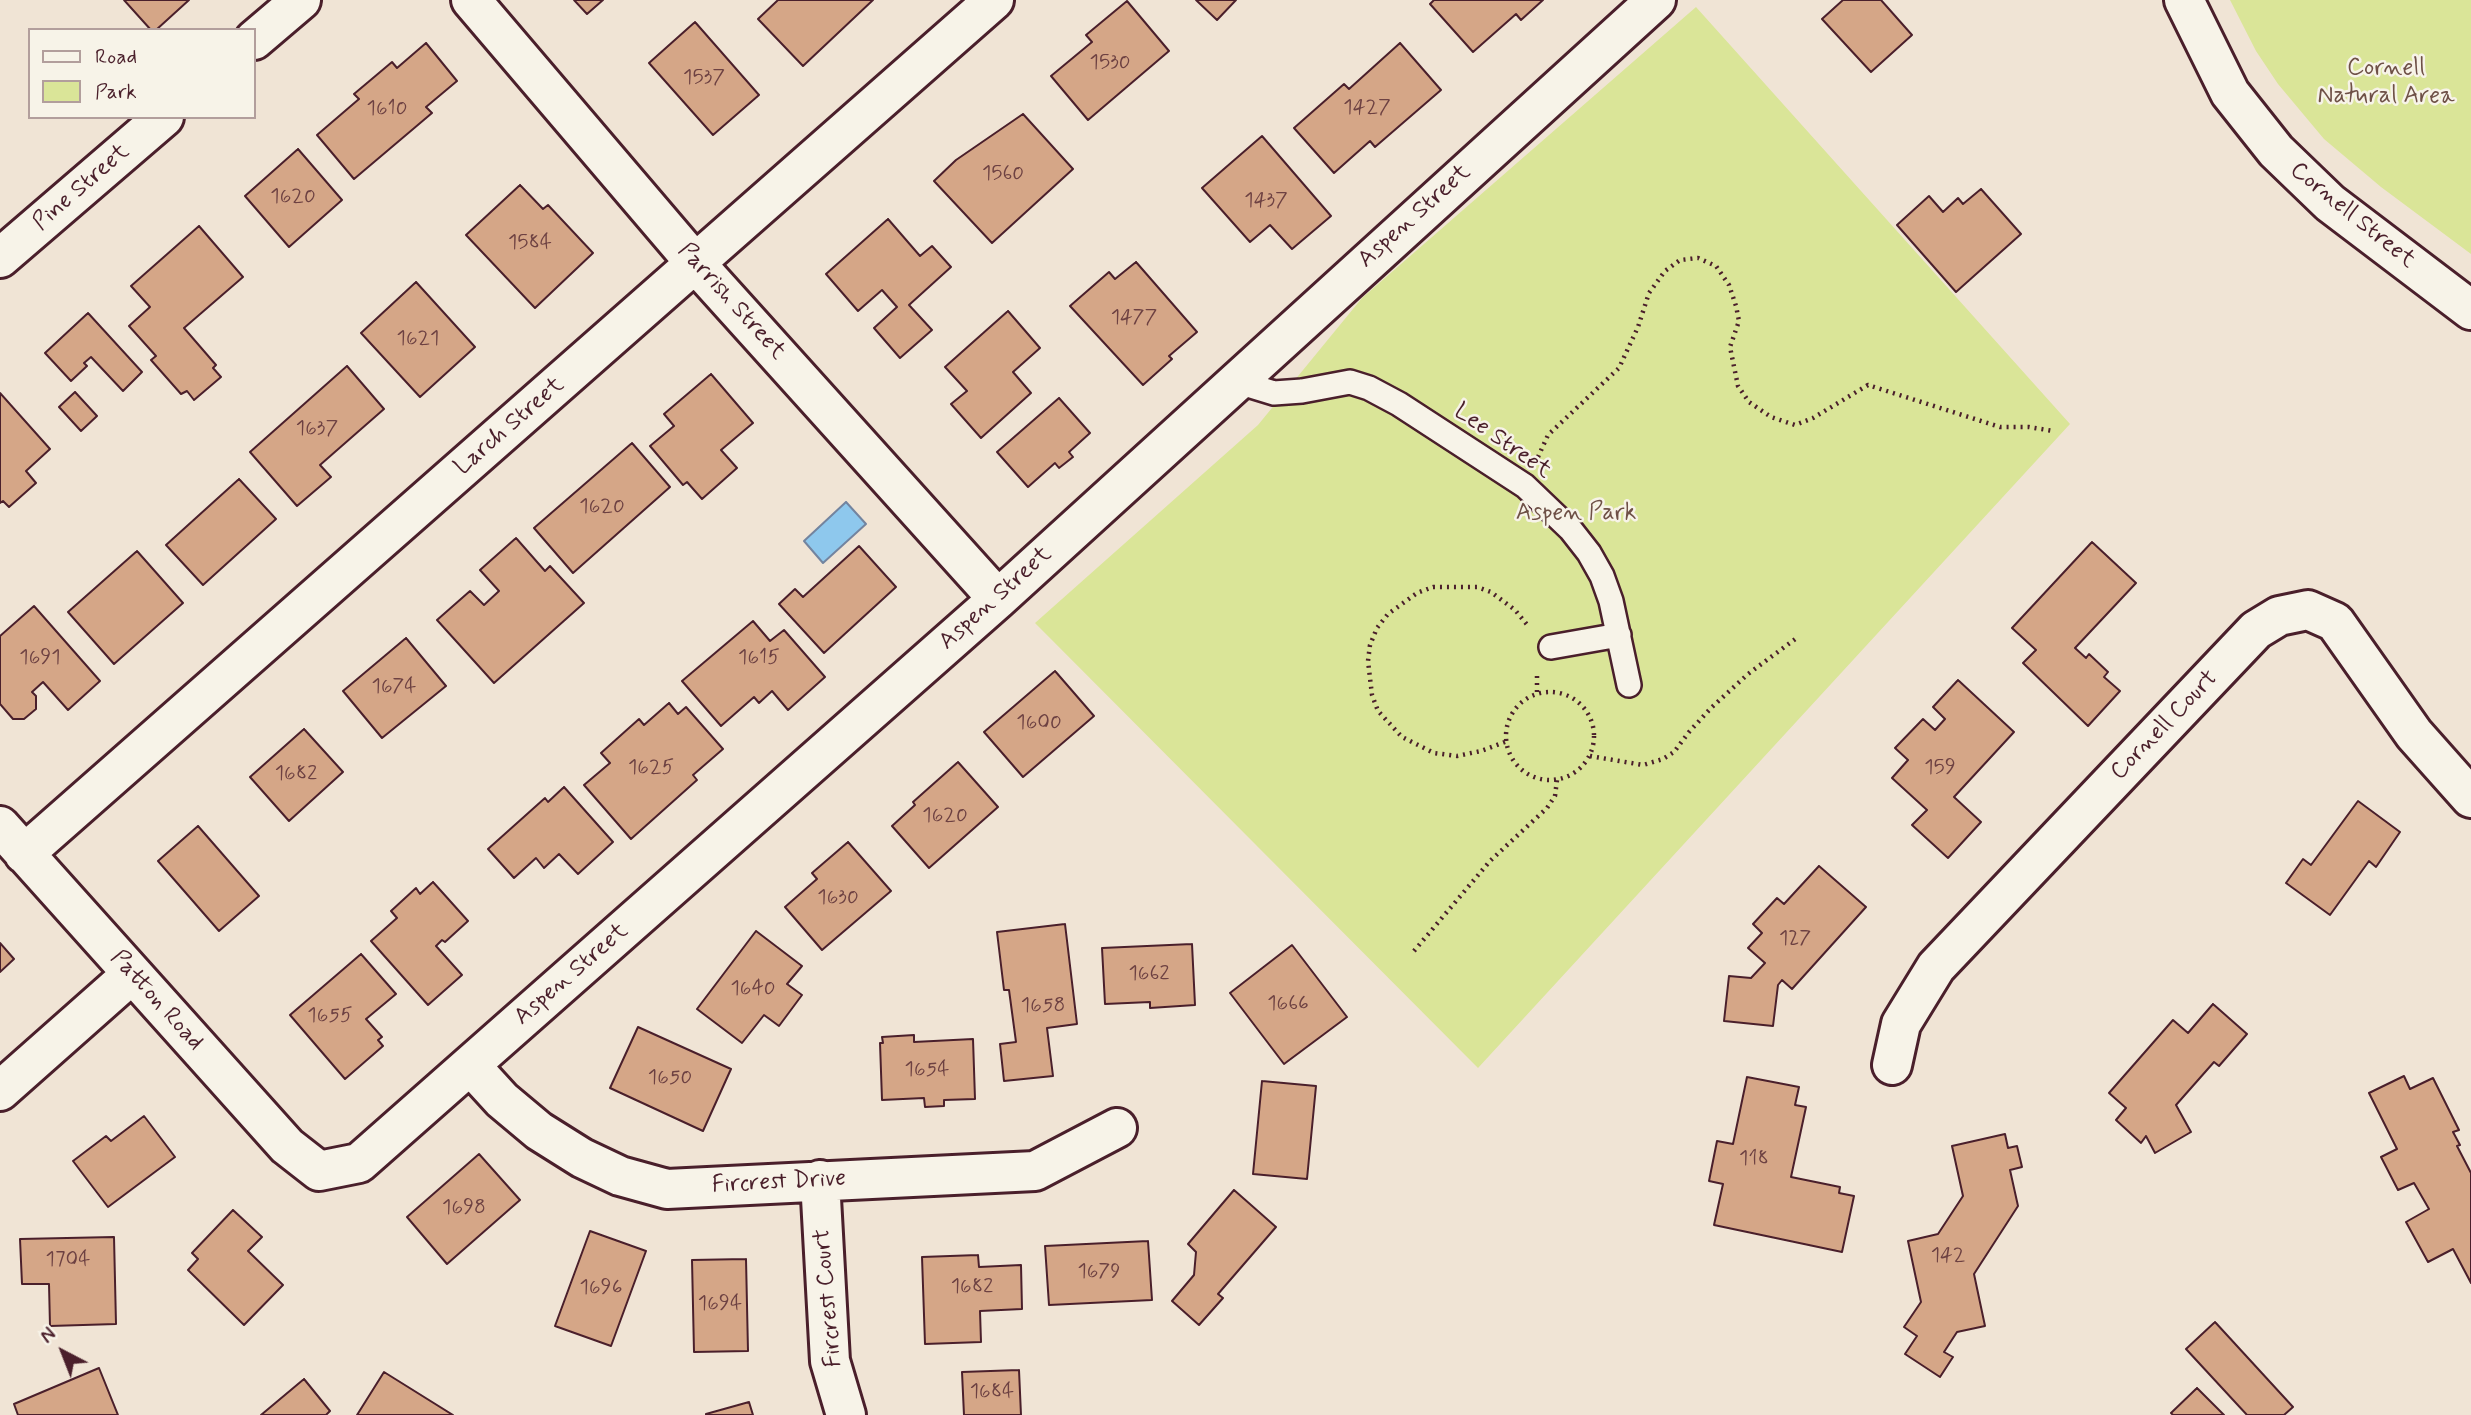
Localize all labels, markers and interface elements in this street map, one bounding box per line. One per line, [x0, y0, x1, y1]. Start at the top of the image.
legend [28, 28, 256, 119]
text: Road [95, 43, 137, 71]
house number: 1530 [1090, 51, 1130, 77]
park label: Cornell Natural Area [2317, 55, 2455, 111]
house number: 1537 [683, 66, 725, 92]
text: Park [95, 78, 137, 106]
house number: 1427 [1343, 96, 1391, 122]
house number: 1610 [367, 97, 407, 123]
street label: Pine Street [28, 138, 136, 238]
street label: Cornell Street [2283, 157, 2421, 275]
street label: Aspen Street [1353, 159, 1477, 275]
house number: 1560 [982, 162, 1024, 188]
house number: 1620 [270, 185, 316, 211]
house number: 1437 [1244, 189, 1288, 215]
house number: 1584 [508, 231, 552, 257]
street label: Parrish Street [671, 237, 791, 367]
house number: 1477 [1111, 306, 1157, 332]
house number: 1621 [397, 327, 439, 353]
street label: Larch Street [449, 372, 571, 482]
street label: Lee Street [1448, 398, 1556, 486]
house number: 1637 [296, 417, 338, 443]
house number: 1620 [579, 495, 625, 521]
park label: Aspen Park [1516, 500, 1636, 528]
street label: Aspen Street [934, 541, 1058, 657]
house number: 1691 [19, 646, 61, 672]
house number: 1615 [738, 646, 780, 672]
street label: Cornell Court [2105, 665, 2225, 787]
house number: 1674 [372, 675, 416, 701]
house number: 1600 [1016, 711, 1062, 737]
house number: 1625 [628, 756, 674, 782]
house number: 159 [1924, 756, 1956, 782]
house number: 1682 [275, 762, 317, 788]
house number: 1620 [922, 804, 968, 830]
house number: 1630 [817, 886, 859, 912]
street label: Aspen Street [509, 918, 635, 1032]
house number: 127 [1779, 927, 1811, 953]
street label: Patton Road [103, 945, 209, 1057]
house number: 1662 [1128, 962, 1170, 988]
house number: 1640 [730, 977, 776, 1003]
house number: 1666 [1267, 992, 1309, 1018]
house number: 1658 [1021, 994, 1065, 1020]
house number: 1655 [307, 1004, 353, 1030]
house number: 1654 [905, 1058, 949, 1084]
house number: 1650 [648, 1066, 692, 1092]
house number: 118 [1739, 1147, 1769, 1173]
street label: Fircrest Drive [711, 1165, 847, 1201]
house number: 1698 [442, 1196, 486, 1222]
street label: Fircrest Court [809, 1227, 849, 1369]
house number: 142 [1931, 1244, 1965, 1270]
house number: 1704 [46, 1248, 90, 1274]
house number: 1679 [1077, 1260, 1121, 1286]
house number: 1682 [951, 1275, 993, 1301]
house number: 1696 [580, 1276, 622, 1302]
house number: 1694 [698, 1292, 742, 1318]
north arrow [28, 1317, 98, 1387]
text: N [36, 1322, 62, 1350]
house number: 1684 [970, 1380, 1014, 1406]

